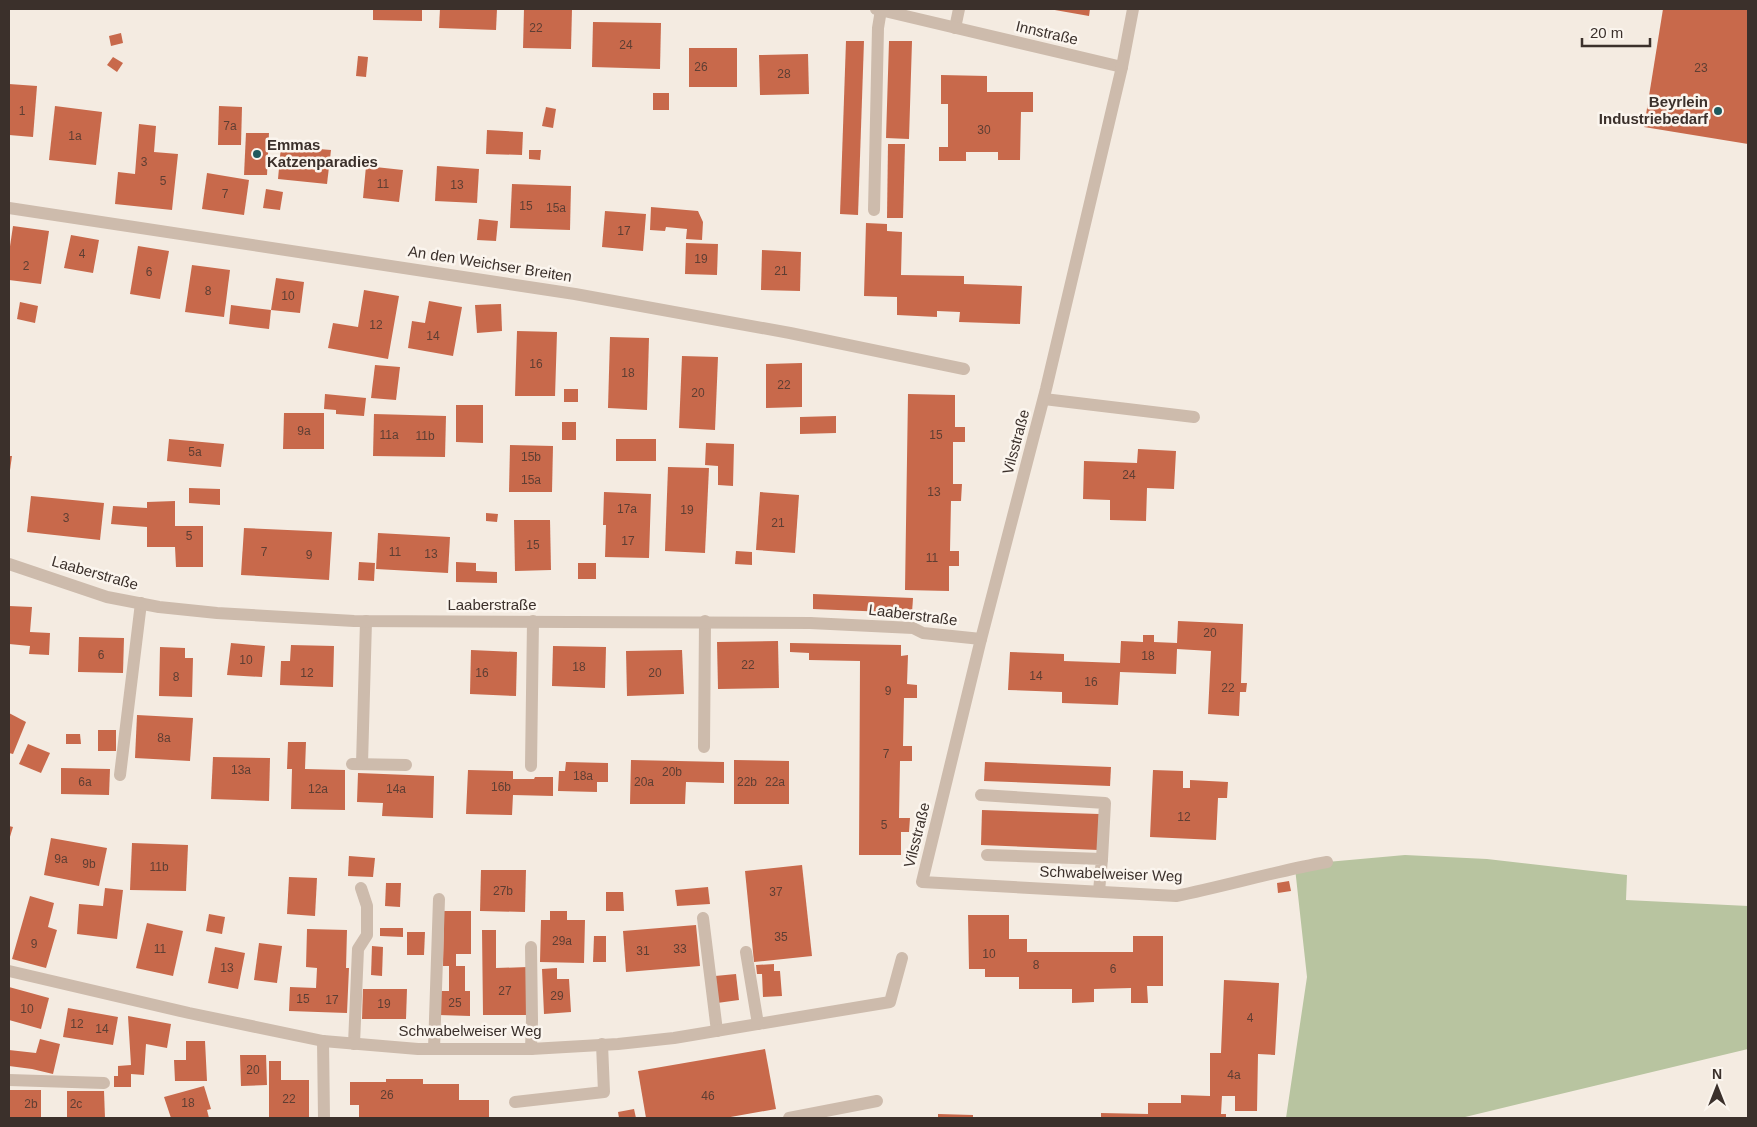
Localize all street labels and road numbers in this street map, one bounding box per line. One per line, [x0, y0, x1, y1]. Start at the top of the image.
street label: Innstraße [1014, 17, 1080, 48]
street label: An den Weichser Breiten [407, 242, 573, 285]
street label: Vilsstraße [999, 408, 1032, 476]
street label: Laaberstraße [50, 552, 140, 593]
street label: Laaberstraße [447, 596, 537, 613]
street label: Laaberstraße [868, 601, 958, 628]
street label: Vilsstraße [900, 801, 933, 869]
street label: Schwabelweiser Weg [1039, 863, 1183, 884]
street label: Schwabelweiser Weg [398, 1022, 542, 1039]

